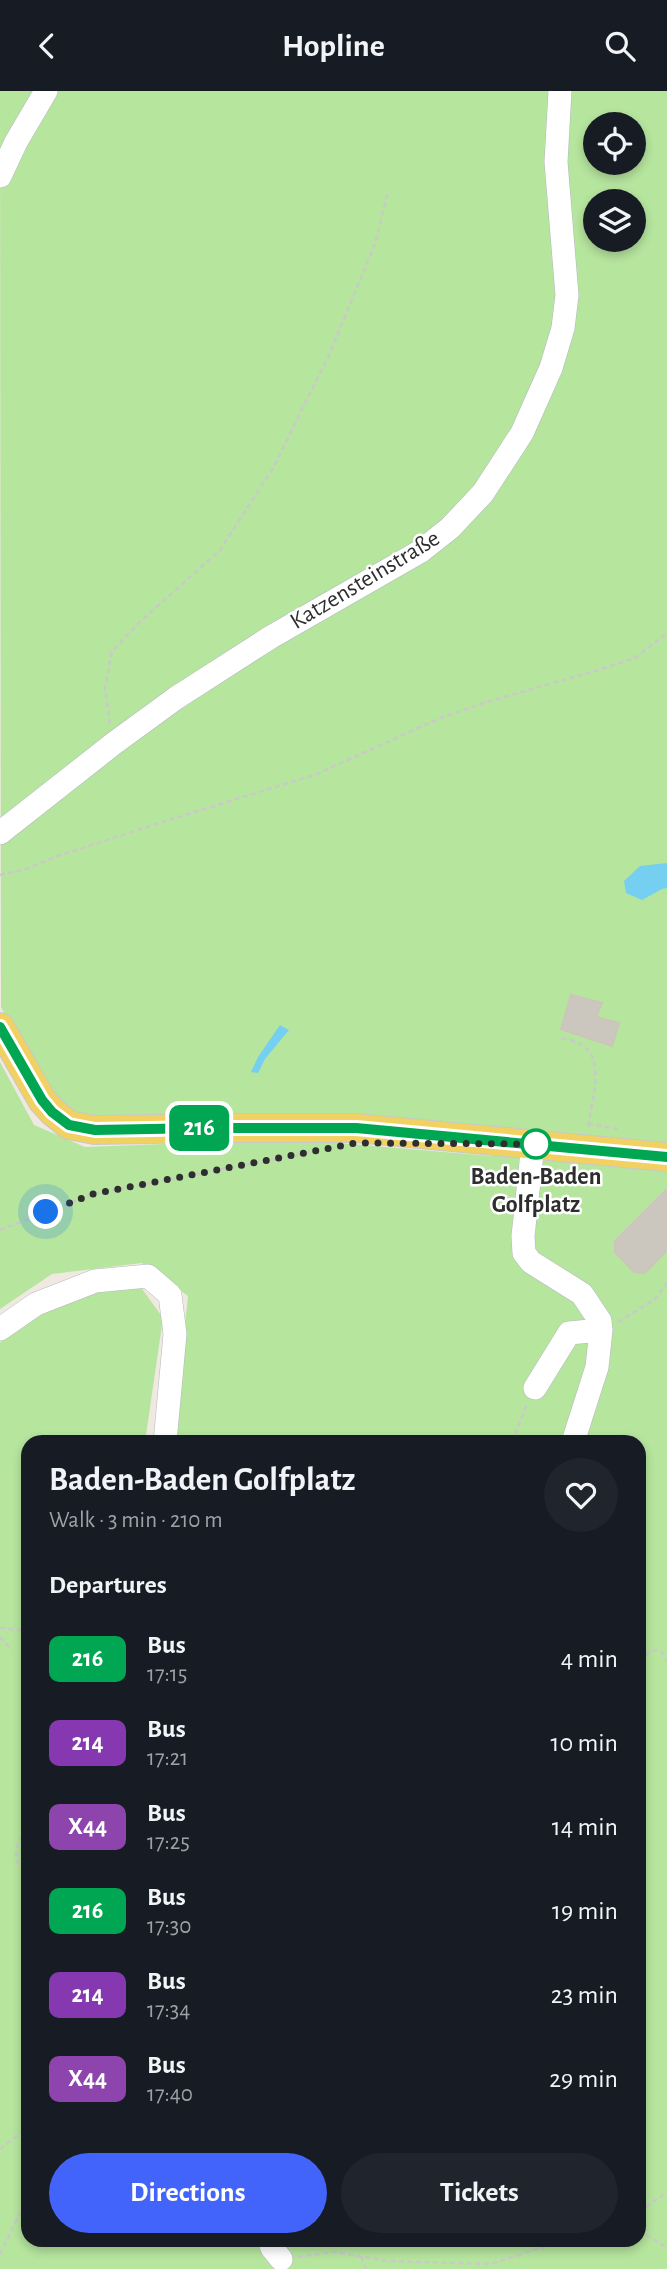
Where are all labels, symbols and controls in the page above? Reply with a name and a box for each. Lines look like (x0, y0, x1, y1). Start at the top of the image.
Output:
icon: back (28, 27, 66, 65)
icon: search (601, 27, 639, 65)
text: Hopline (282, 30, 385, 62)
map controls (583, 112, 646, 252)
button: locate (583, 112, 646, 175)
button: layers (583, 189, 646, 252)
street label: Katzensteinstraße (286, 526, 444, 634)
line badge: 216 (159, 1105, 239, 1151)
text: 216 (183, 1116, 215, 1140)
marker: Baden-Baden Golfplatz (521, 1129, 551, 1159)
place label: Baden-Baden Golfplatz (471, 1165, 601, 1217)
your location (28, 1194, 63, 1229)
button: heart (544, 1458, 618, 1532)
text: Baden-Baden Golfplatz (49, 1464, 355, 1497)
text: Walk · 3 min · 210 m (49, 1509, 223, 1532)
text: Departures (49, 1572, 167, 1598)
text: Bus (147, 1632, 186, 1658)
text: 4 min (561, 1646, 618, 1672)
text: 216 (72, 1647, 103, 1671)
text: 17:15 (147, 1663, 187, 1686)
text: Bus (147, 1716, 186, 1742)
text: 10 min (551, 1730, 618, 1756)
text: 214 (71, 1731, 104, 1755)
text: 17:21 (147, 1747, 188, 1770)
text: Bus (147, 1800, 186, 1826)
text: 14 min (552, 1814, 618, 1840)
text: X44 (68, 1815, 107, 1839)
text: 17:25 (147, 1831, 190, 1854)
text: Bus (147, 1884, 186, 1910)
text: 19 min (552, 1898, 618, 1924)
text: 216 (72, 1899, 103, 1923)
text: 17:30 (147, 1915, 191, 1938)
text: Bus (147, 1968, 186, 1994)
text: 23 min (551, 1982, 618, 2008)
text: 214 (71, 1983, 104, 2007)
text: 17:34 (147, 1999, 190, 2022)
text: Bus (147, 2052, 186, 2078)
text: 29 min (549, 2066, 618, 2092)
text: X44 (68, 2067, 107, 2091)
text: 17:40 (147, 2083, 193, 2106)
button: Directions (49, 2153, 327, 2233)
button: Tickets (341, 2153, 618, 2233)

